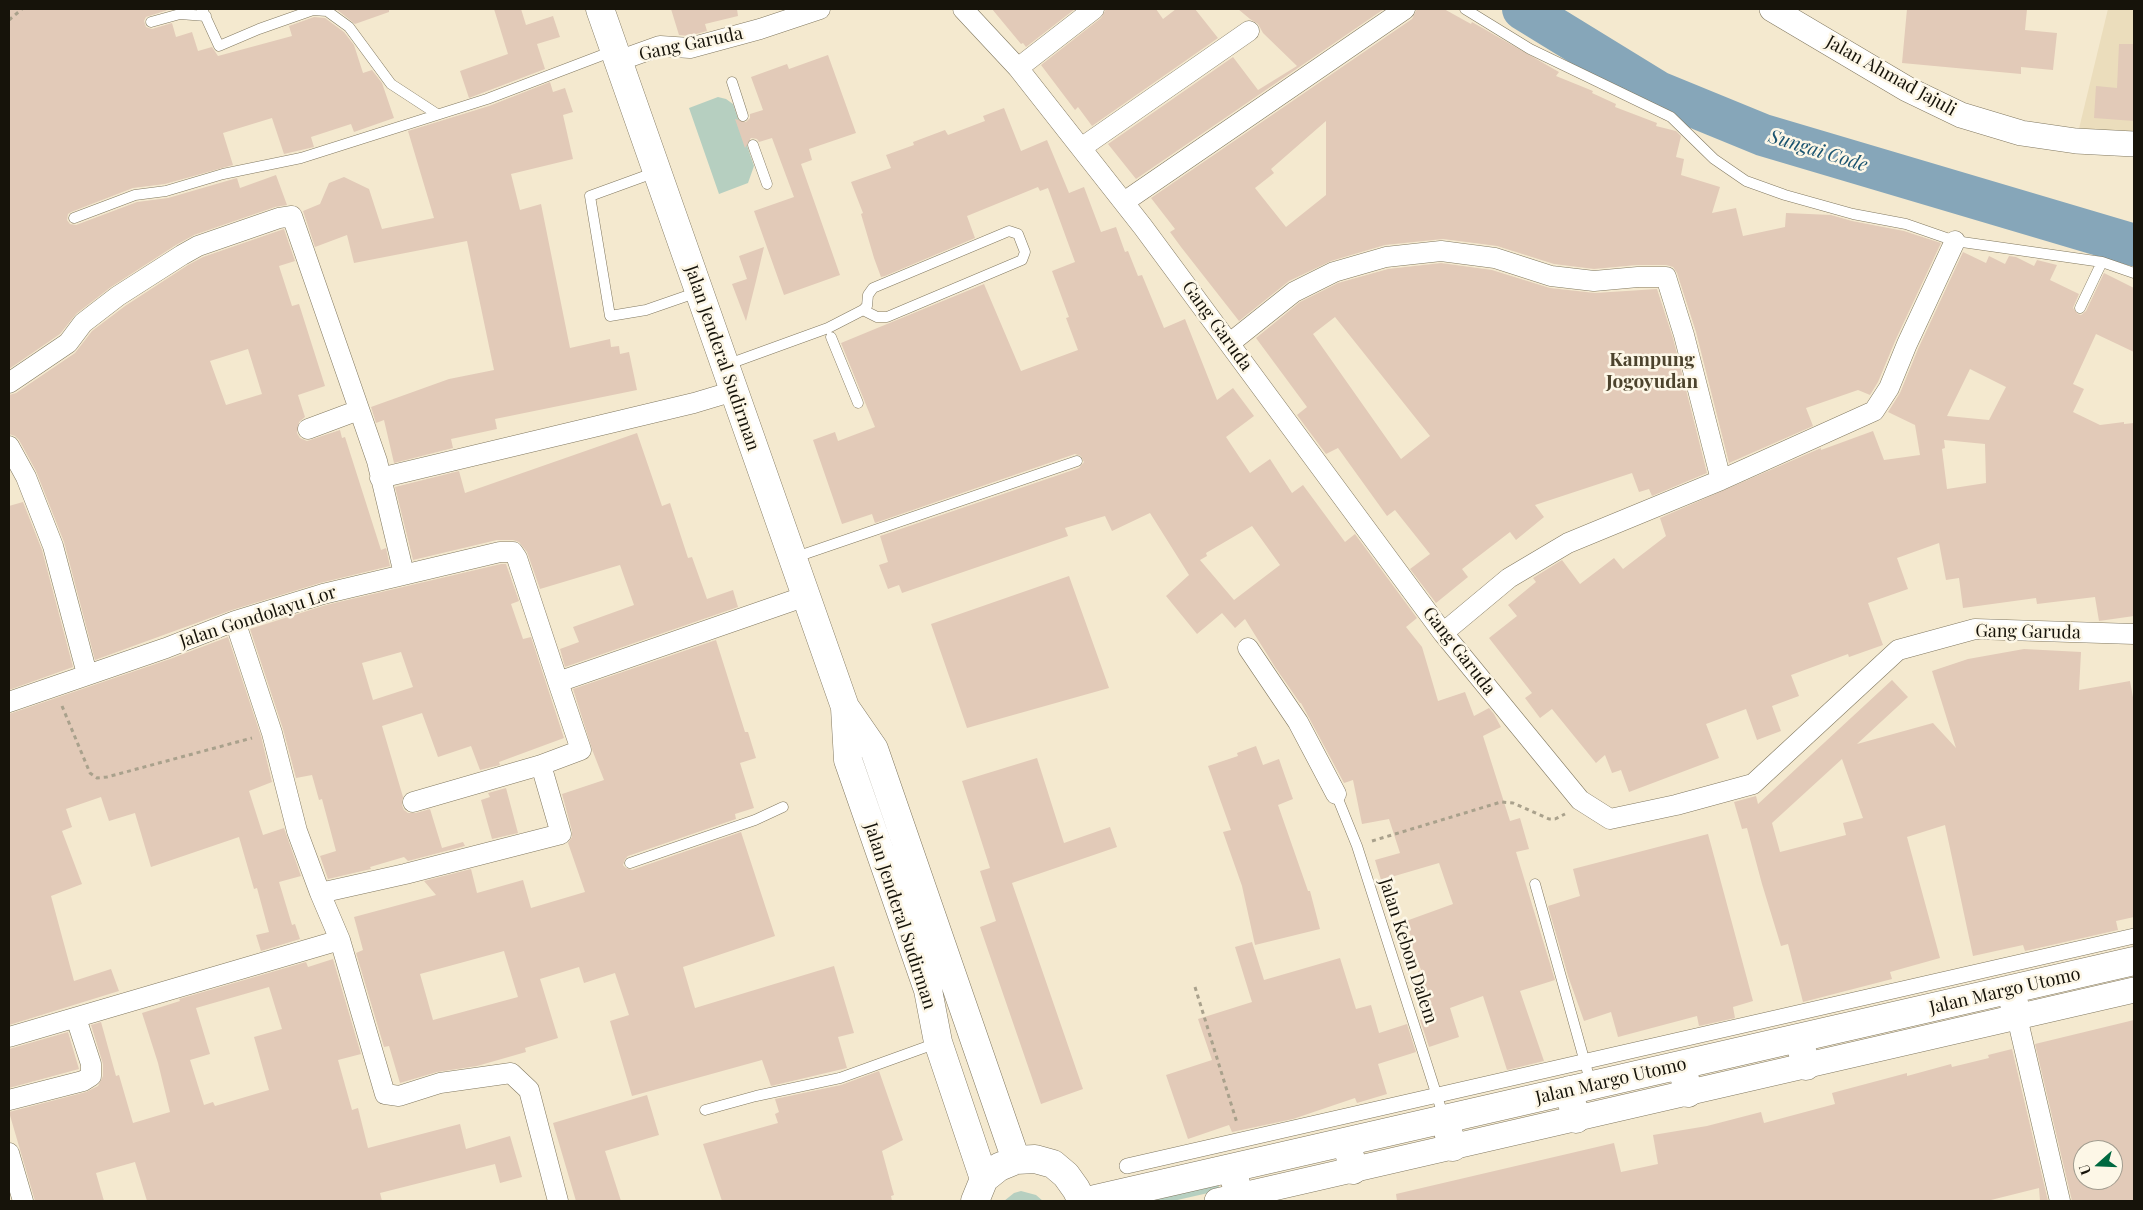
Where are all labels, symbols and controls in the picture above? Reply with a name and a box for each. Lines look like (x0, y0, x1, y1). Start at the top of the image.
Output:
street label: Gang Garuda (637, 22, 745, 66)
street label: Jalan Ahmad Jajuli (1822, 31, 1960, 121)
water label: Sungai Code (1766, 125, 1870, 177)
street label: Jalan Jenderal Sudirman (680, 262, 764, 454)
street label: Gang Garuda (1177, 277, 1257, 375)
district label: Kampung Jogoyudan (1606, 349, 1698, 393)
street label: Jalan Gondolayu Lor (177, 581, 339, 653)
street label: Gang Garuda (1418, 603, 1500, 699)
street label: Gang Garuda (1975, 620, 2081, 644)
street label: Jalan Jenderal Sudirman (860, 820, 940, 1012)
street label: Jalan Kebon Dalem (1374, 875, 1442, 1027)
street label: Jalan Margo Utomo (1927, 963, 2083, 1019)
street label: Jalan Margo Utomo (1533, 1053, 1689, 1109)
north arrow (2073, 1140, 2123, 1190)
text: U (2074, 1162, 2095, 1178)

